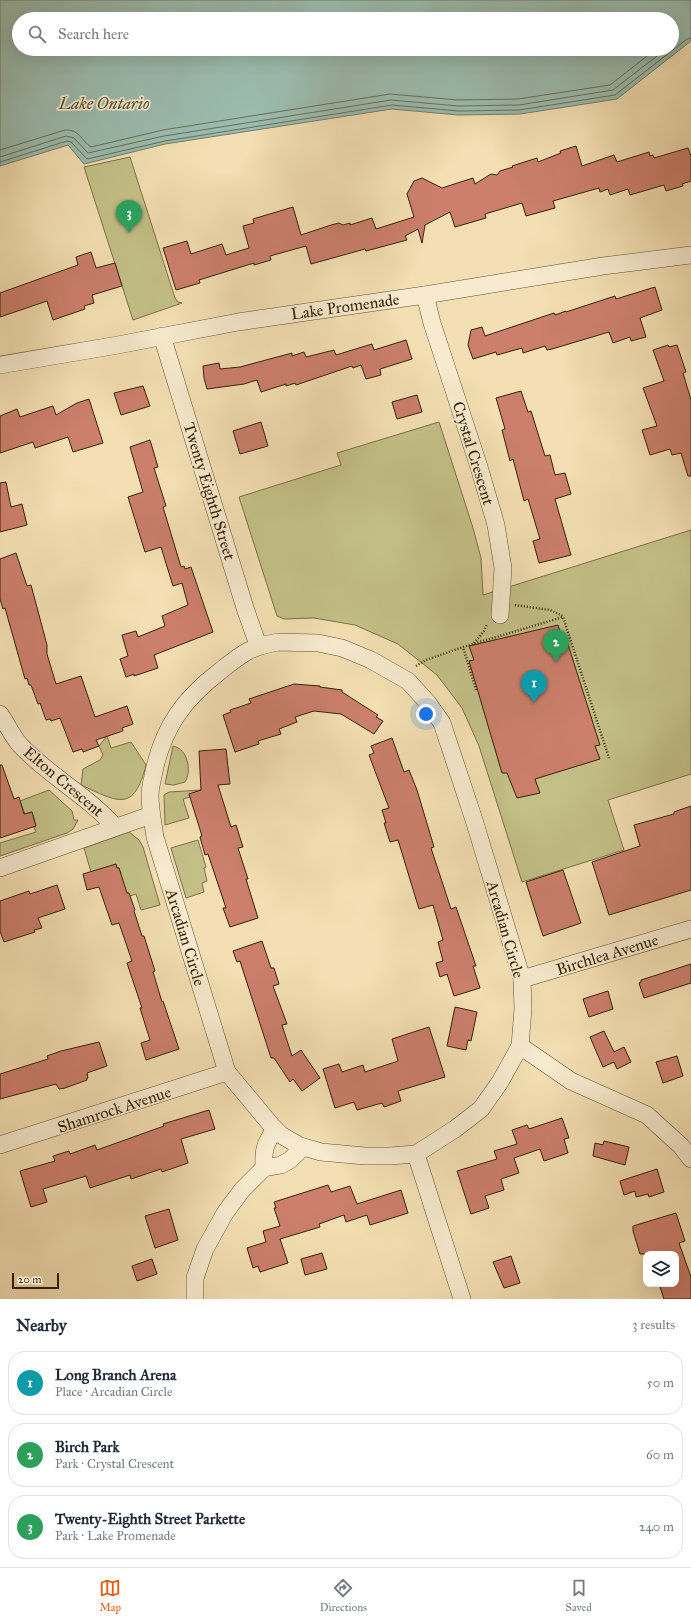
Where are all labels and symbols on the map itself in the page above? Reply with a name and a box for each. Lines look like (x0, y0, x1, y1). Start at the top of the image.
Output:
water label: Lake Ontario (58, 93, 150, 114)
pin: 3 (116, 200, 142, 233)
street label: Lake Promenade (290, 289, 401, 324)
street label: Crystal Crescent (449, 399, 498, 508)
street label: Twenty Eighth Street (179, 420, 240, 563)
pin: 2 (543, 629, 569, 662)
pin: 1 (521, 670, 547, 703)
your location (416, 704, 436, 724)
street label: Elton Crescent (20, 742, 108, 821)
street label: Arcadian Circle (482, 877, 529, 980)
street label: Arcadian Circle (161, 885, 209, 988)
street label: Birchlea Avenue (554, 930, 661, 979)
street label: Shamrock Avenue (55, 1082, 174, 1137)
scale bar (12, 1271, 59, 1290)

